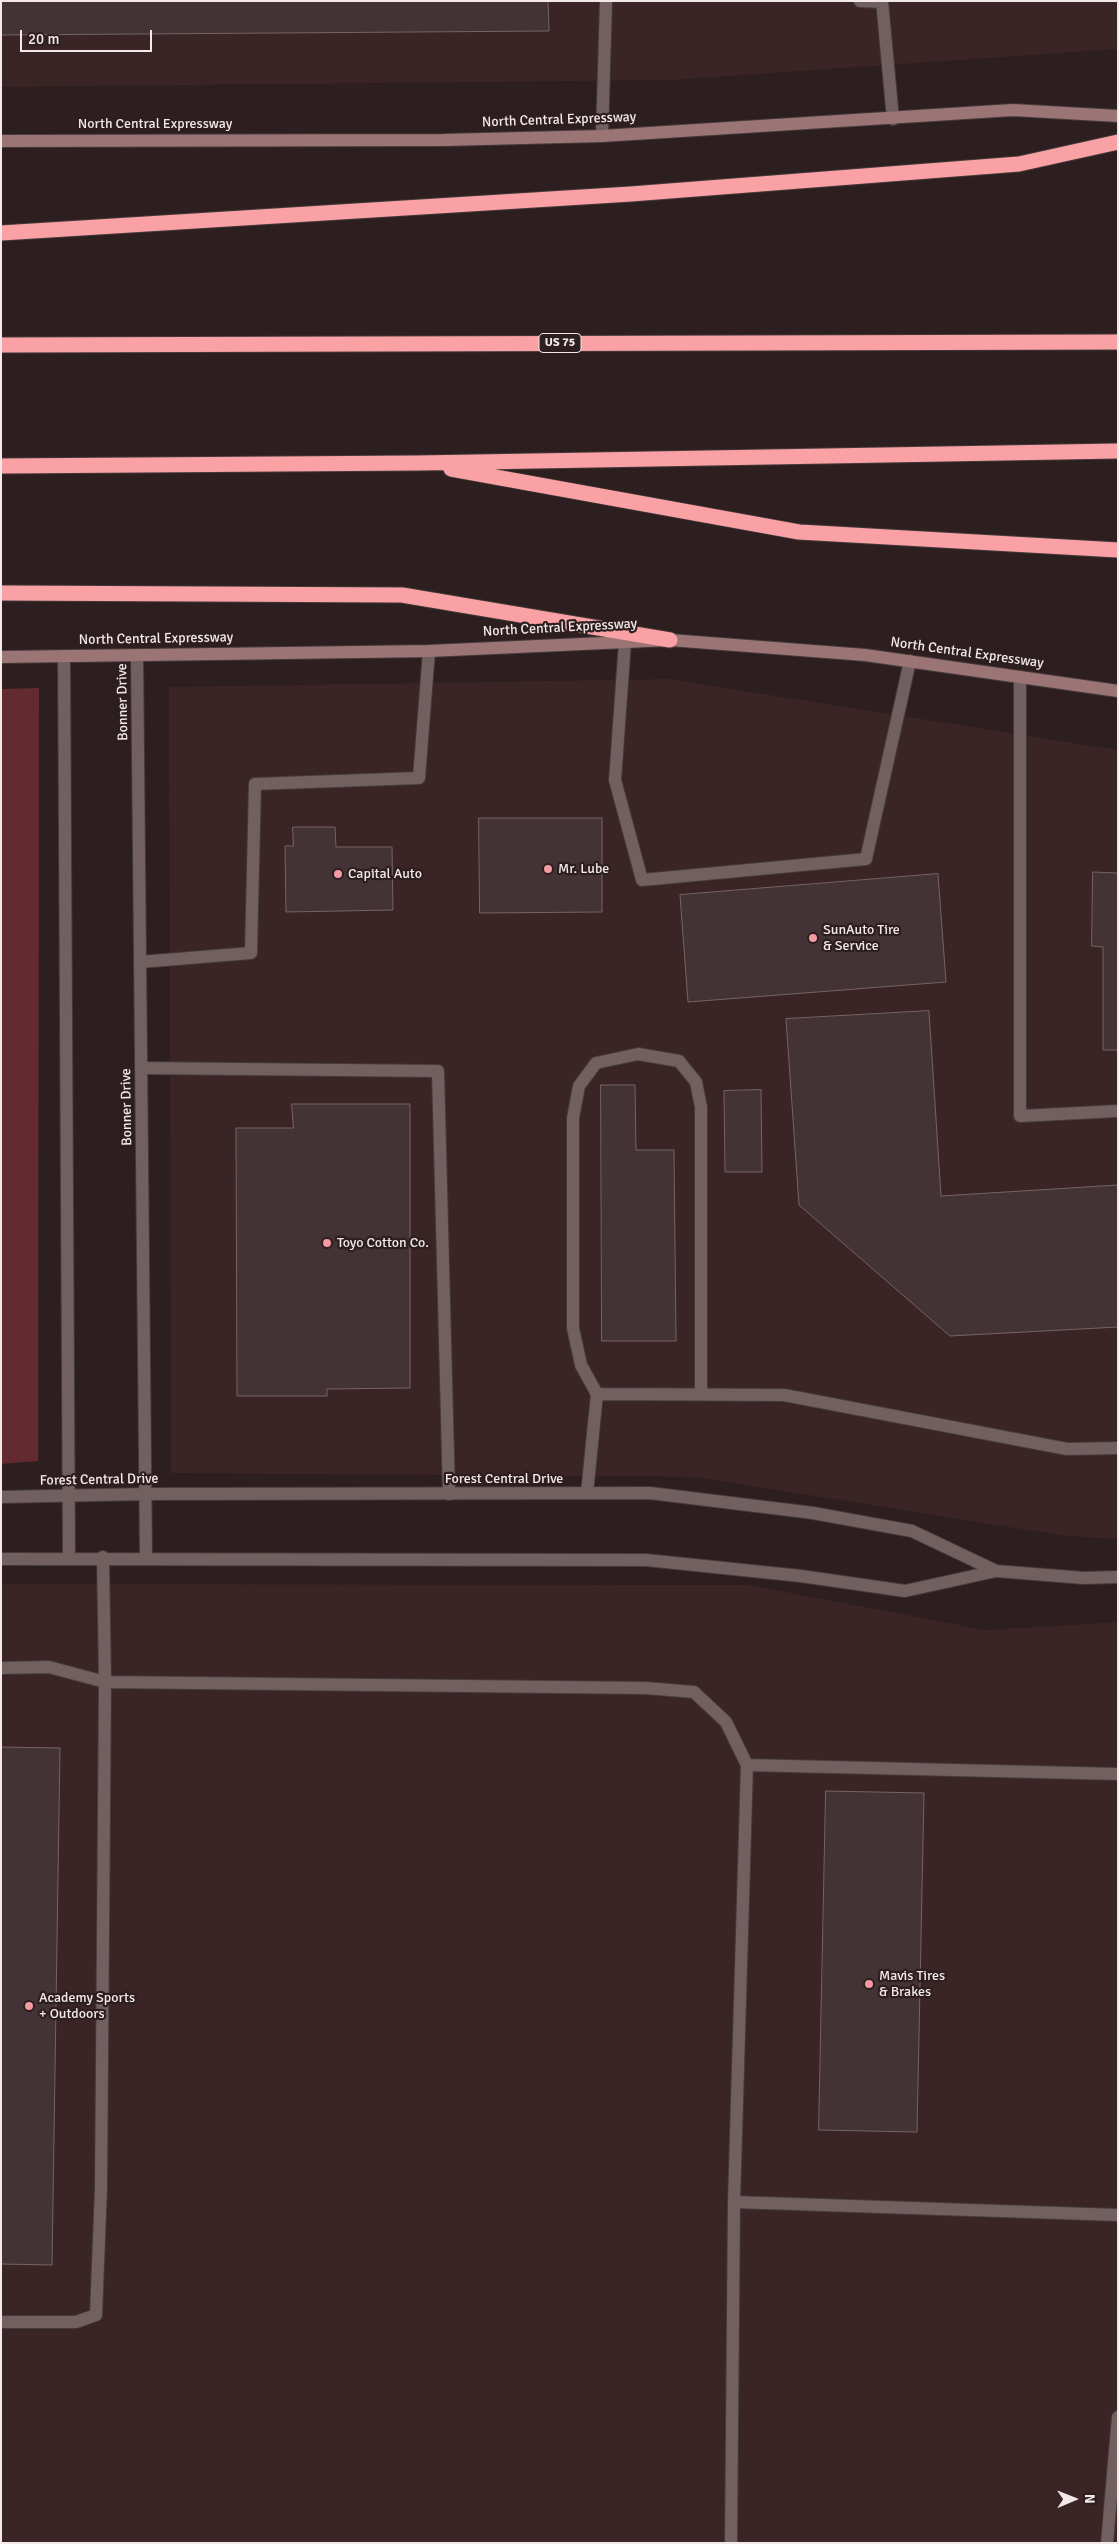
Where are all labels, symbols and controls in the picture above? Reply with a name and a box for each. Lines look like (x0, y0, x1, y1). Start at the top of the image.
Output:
scale bar (22, 20, 155, 52)
text: 20 m (28, 30, 59, 48)
street label: North Central Expressway (482, 109, 636, 131)
street label: North Central Expressway (78, 116, 232, 132)
road number: US 75 (539, 333, 581, 352)
street label: North Central Expressway (482, 616, 638, 640)
street label: North Central Expressway (79, 629, 233, 649)
street label: North Central Expressway (889, 634, 1045, 672)
street label: Bonner Drive (114, 663, 132, 741)
place label: Mr. Lube (558, 861, 609, 877)
marker: Mr. Lube (542, 863, 554, 875)
place label: Capital Auto (348, 866, 422, 882)
marker: Capital Auto (332, 868, 344, 880)
place label: SunAuto Tire & Service (823, 922, 900, 954)
marker: SunAuto Tire & Service (807, 932, 819, 944)
street label: Bonner Drive (118, 1068, 136, 1146)
place label: Toyo Cotton Co. (337, 1235, 429, 1251)
marker: Toyo Cotton Co. (321, 1237, 333, 1249)
street label: Forest Central Drive (40, 1471, 158, 1489)
street label: Forest Central Drive (445, 1471, 563, 1487)
place label: Mavis Tires & Brakes (879, 1968, 945, 2000)
marker: Mavis Tires & Brakes (863, 1978, 875, 1990)
place label: Academy Sports + Outdoors (39, 1990, 135, 2022)
marker: Academy Sports + Outdoors (23, 2000, 35, 2012)
north arrow (1049, 2474, 1099, 2524)
text: N (1081, 2494, 1098, 2504)

